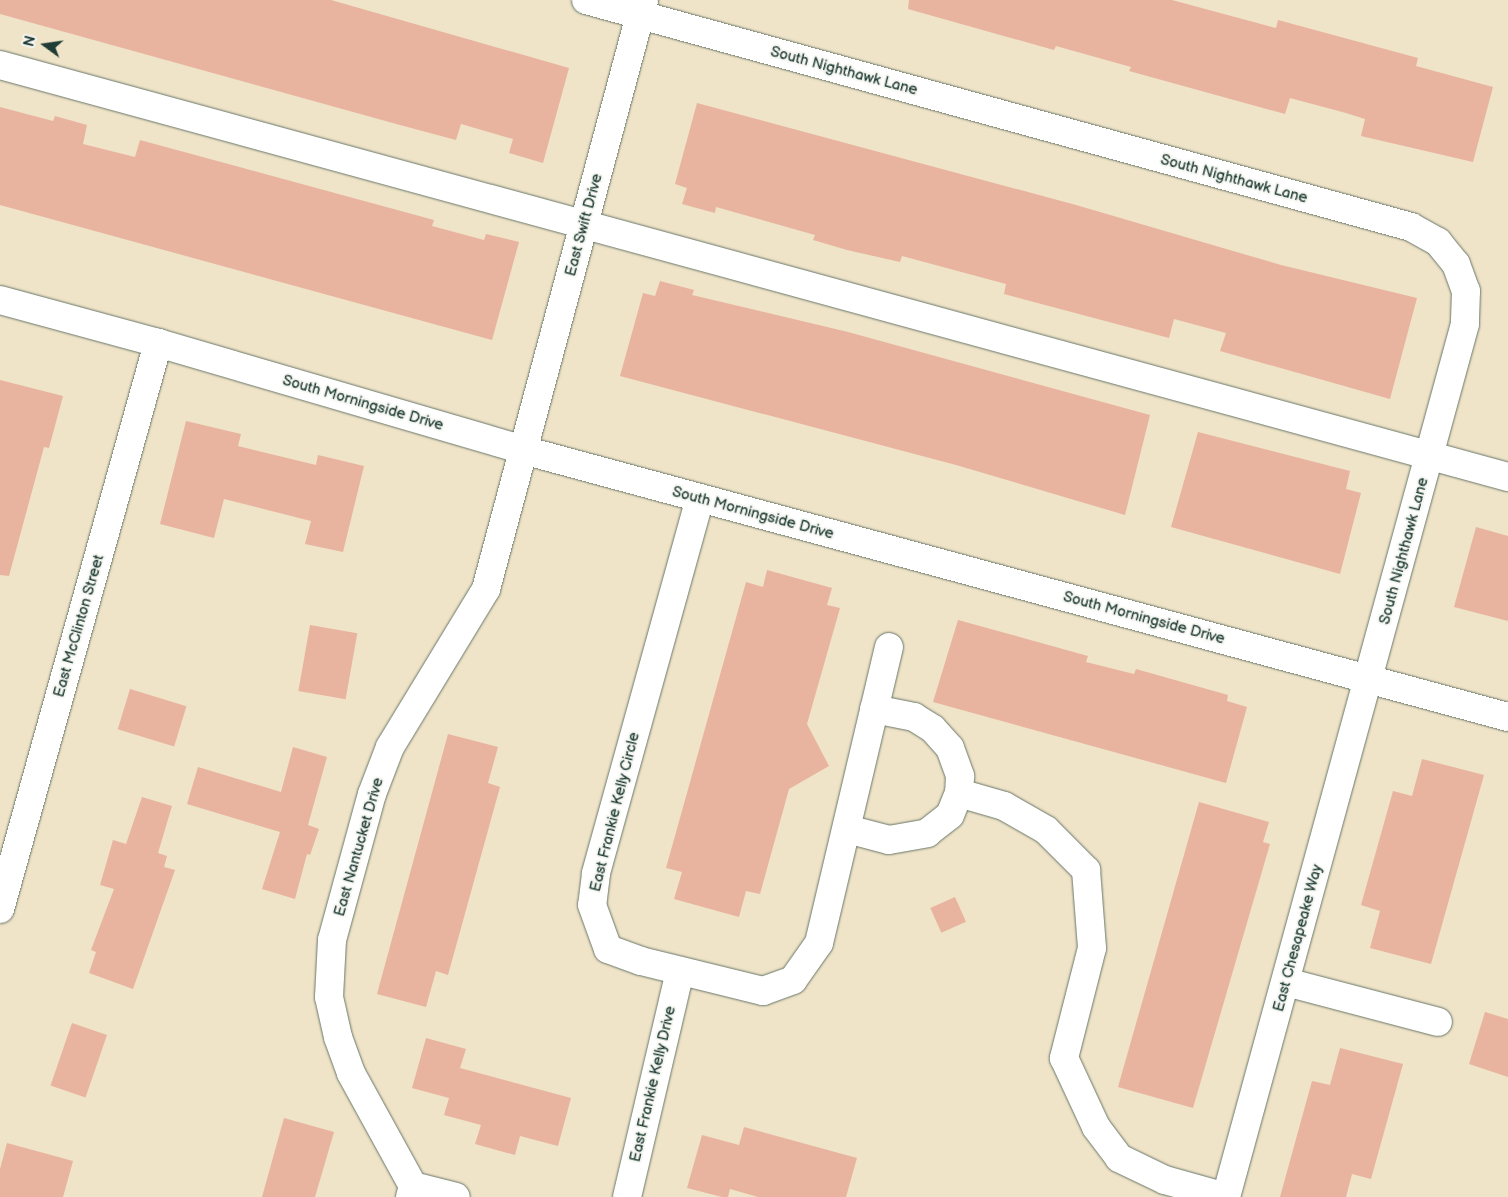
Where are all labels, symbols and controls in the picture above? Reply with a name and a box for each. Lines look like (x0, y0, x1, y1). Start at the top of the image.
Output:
north arrow (20, 20, 70, 70)
text: N (20, 34, 39, 48)
street label: South Nighthawk Lane (769, 43, 919, 99)
street label: South Nighthawk Lane (1159, 151, 1309, 207)
street label: East Swift Drive (562, 172, 606, 278)
street label: South Morningside Drive (281, 371, 445, 435)
street label: South Nighthawk Lane (1376, 476, 1432, 626)
street label: South Morningside Drive (670, 483, 836, 543)
street label: East McClinton Street (50, 553, 108, 699)
street label: South Morningside Drive (1061, 588, 1227, 648)
street label: East Frankie Kelly Circle (586, 730, 644, 894)
street label: East Nantucket Drive (331, 776, 387, 918)
street label: East Chesapeake Way (1270, 862, 1326, 1014)
street label: East Frankie Kelly Drive (626, 1004, 680, 1164)

